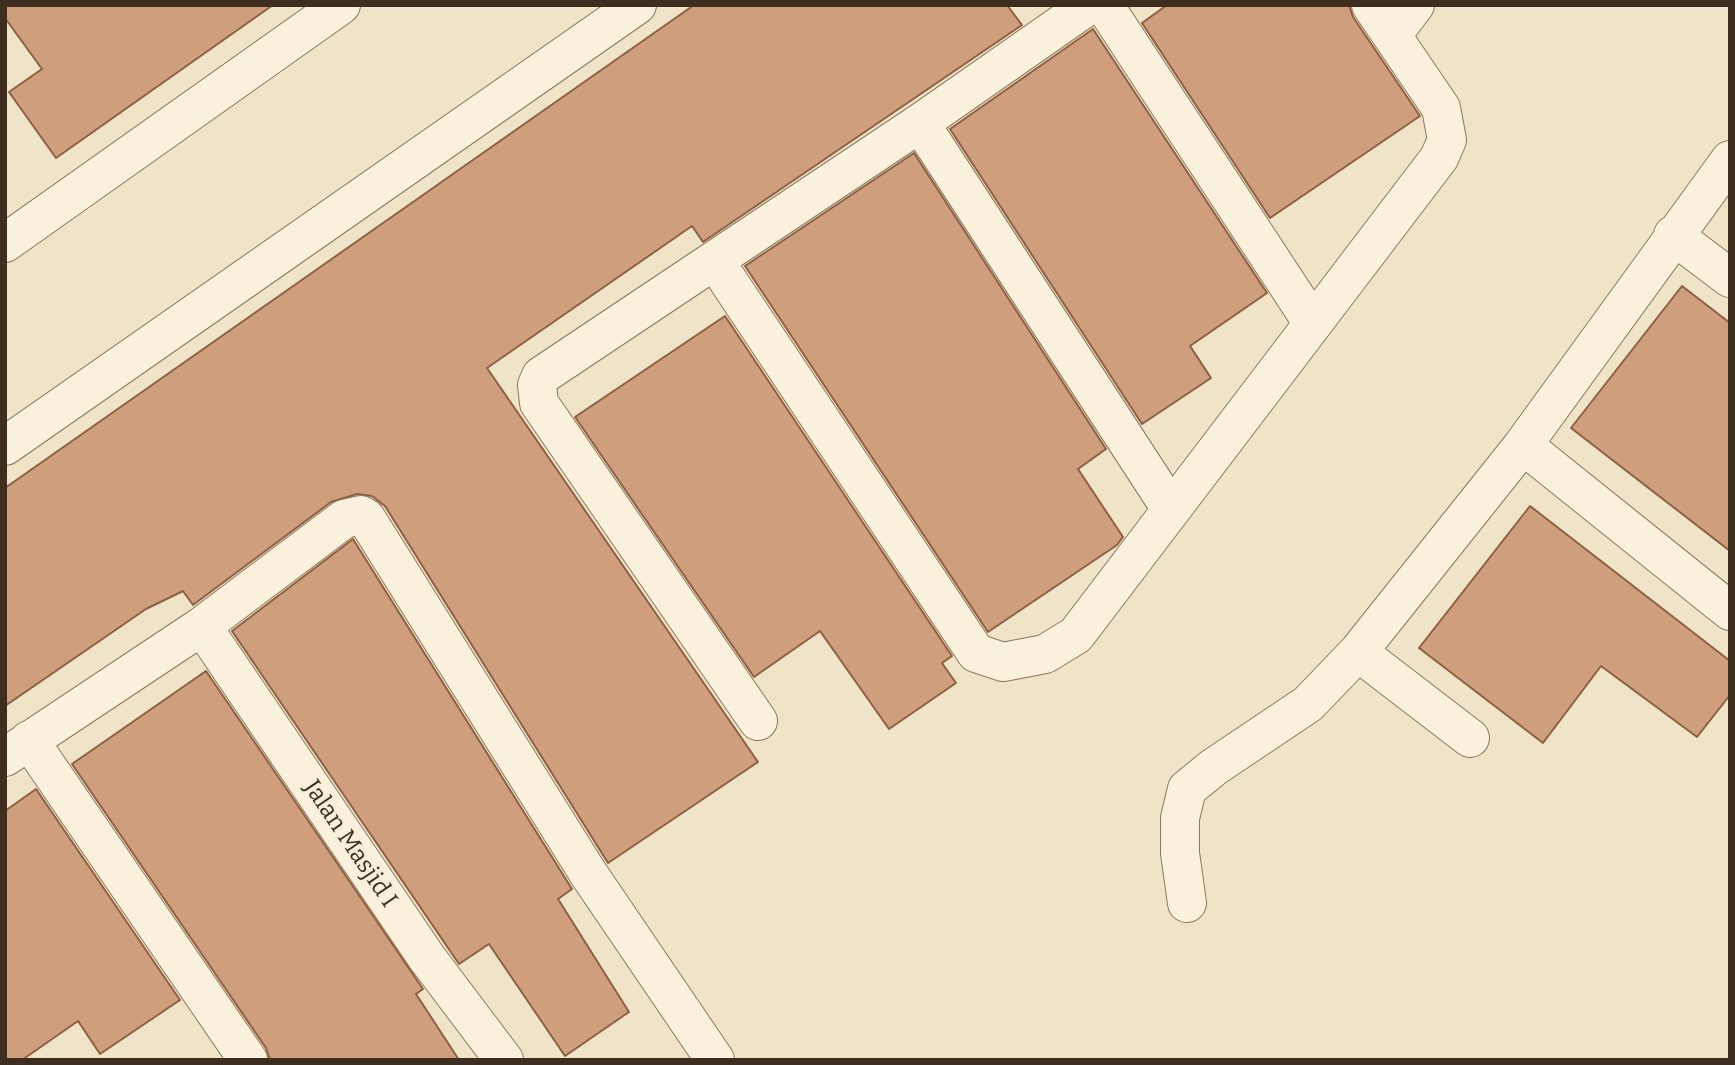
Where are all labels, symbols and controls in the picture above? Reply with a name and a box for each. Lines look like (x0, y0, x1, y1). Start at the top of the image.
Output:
street label: Jalan Masjid I (297, 775, 403, 913)

